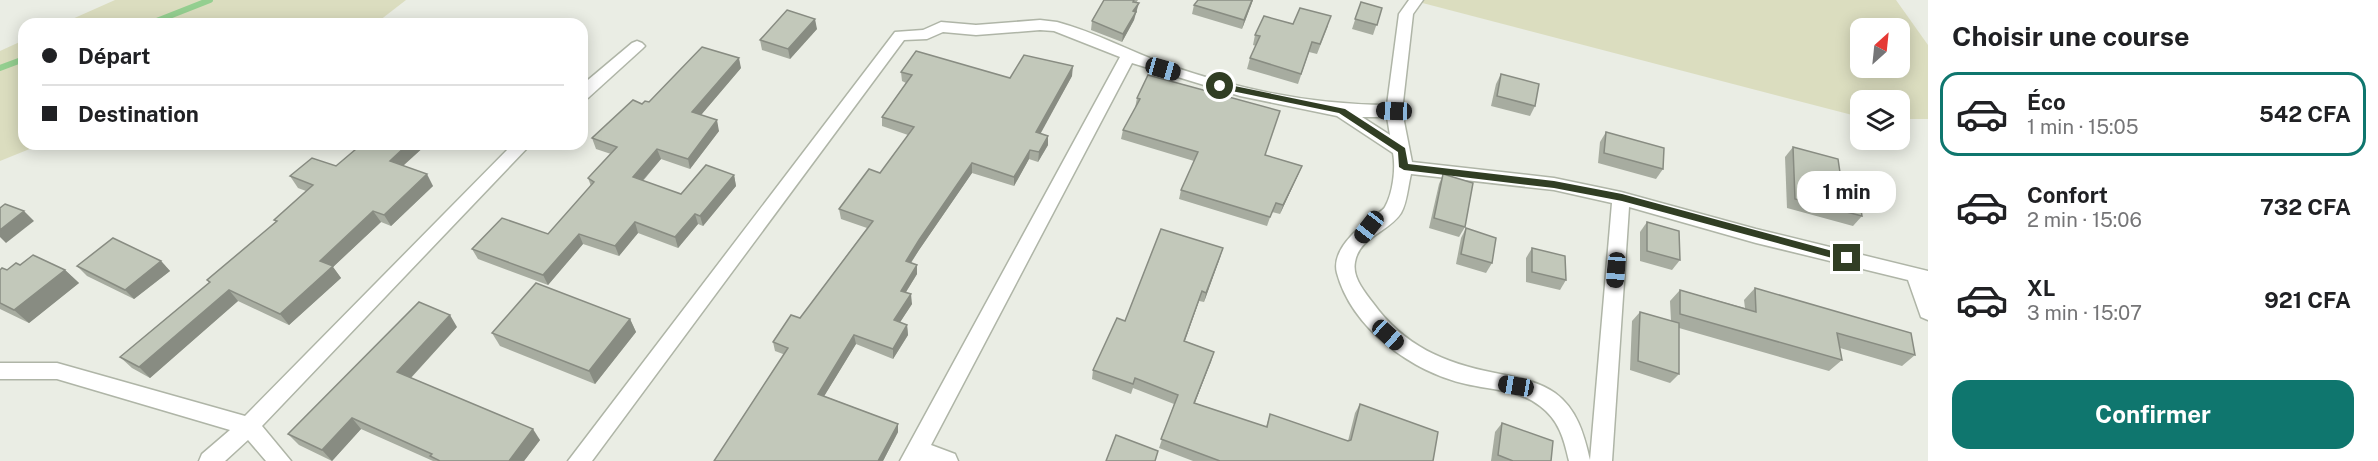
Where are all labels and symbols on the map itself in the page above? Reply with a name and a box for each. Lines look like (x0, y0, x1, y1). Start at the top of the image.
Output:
north arrow (1850, 18, 1910, 78)
car (1143, 55, 1183, 83)
route start (1206, 72, 1233, 99)
car (1376, 101, 1412, 121)
callout: 1 min (1798, 171, 1896, 213)
car (1351, 207, 1387, 247)
route end (1833, 244, 1860, 271)
car (1605, 251, 1627, 289)
car (1369, 316, 1407, 354)
car (1497, 374, 1535, 398)

